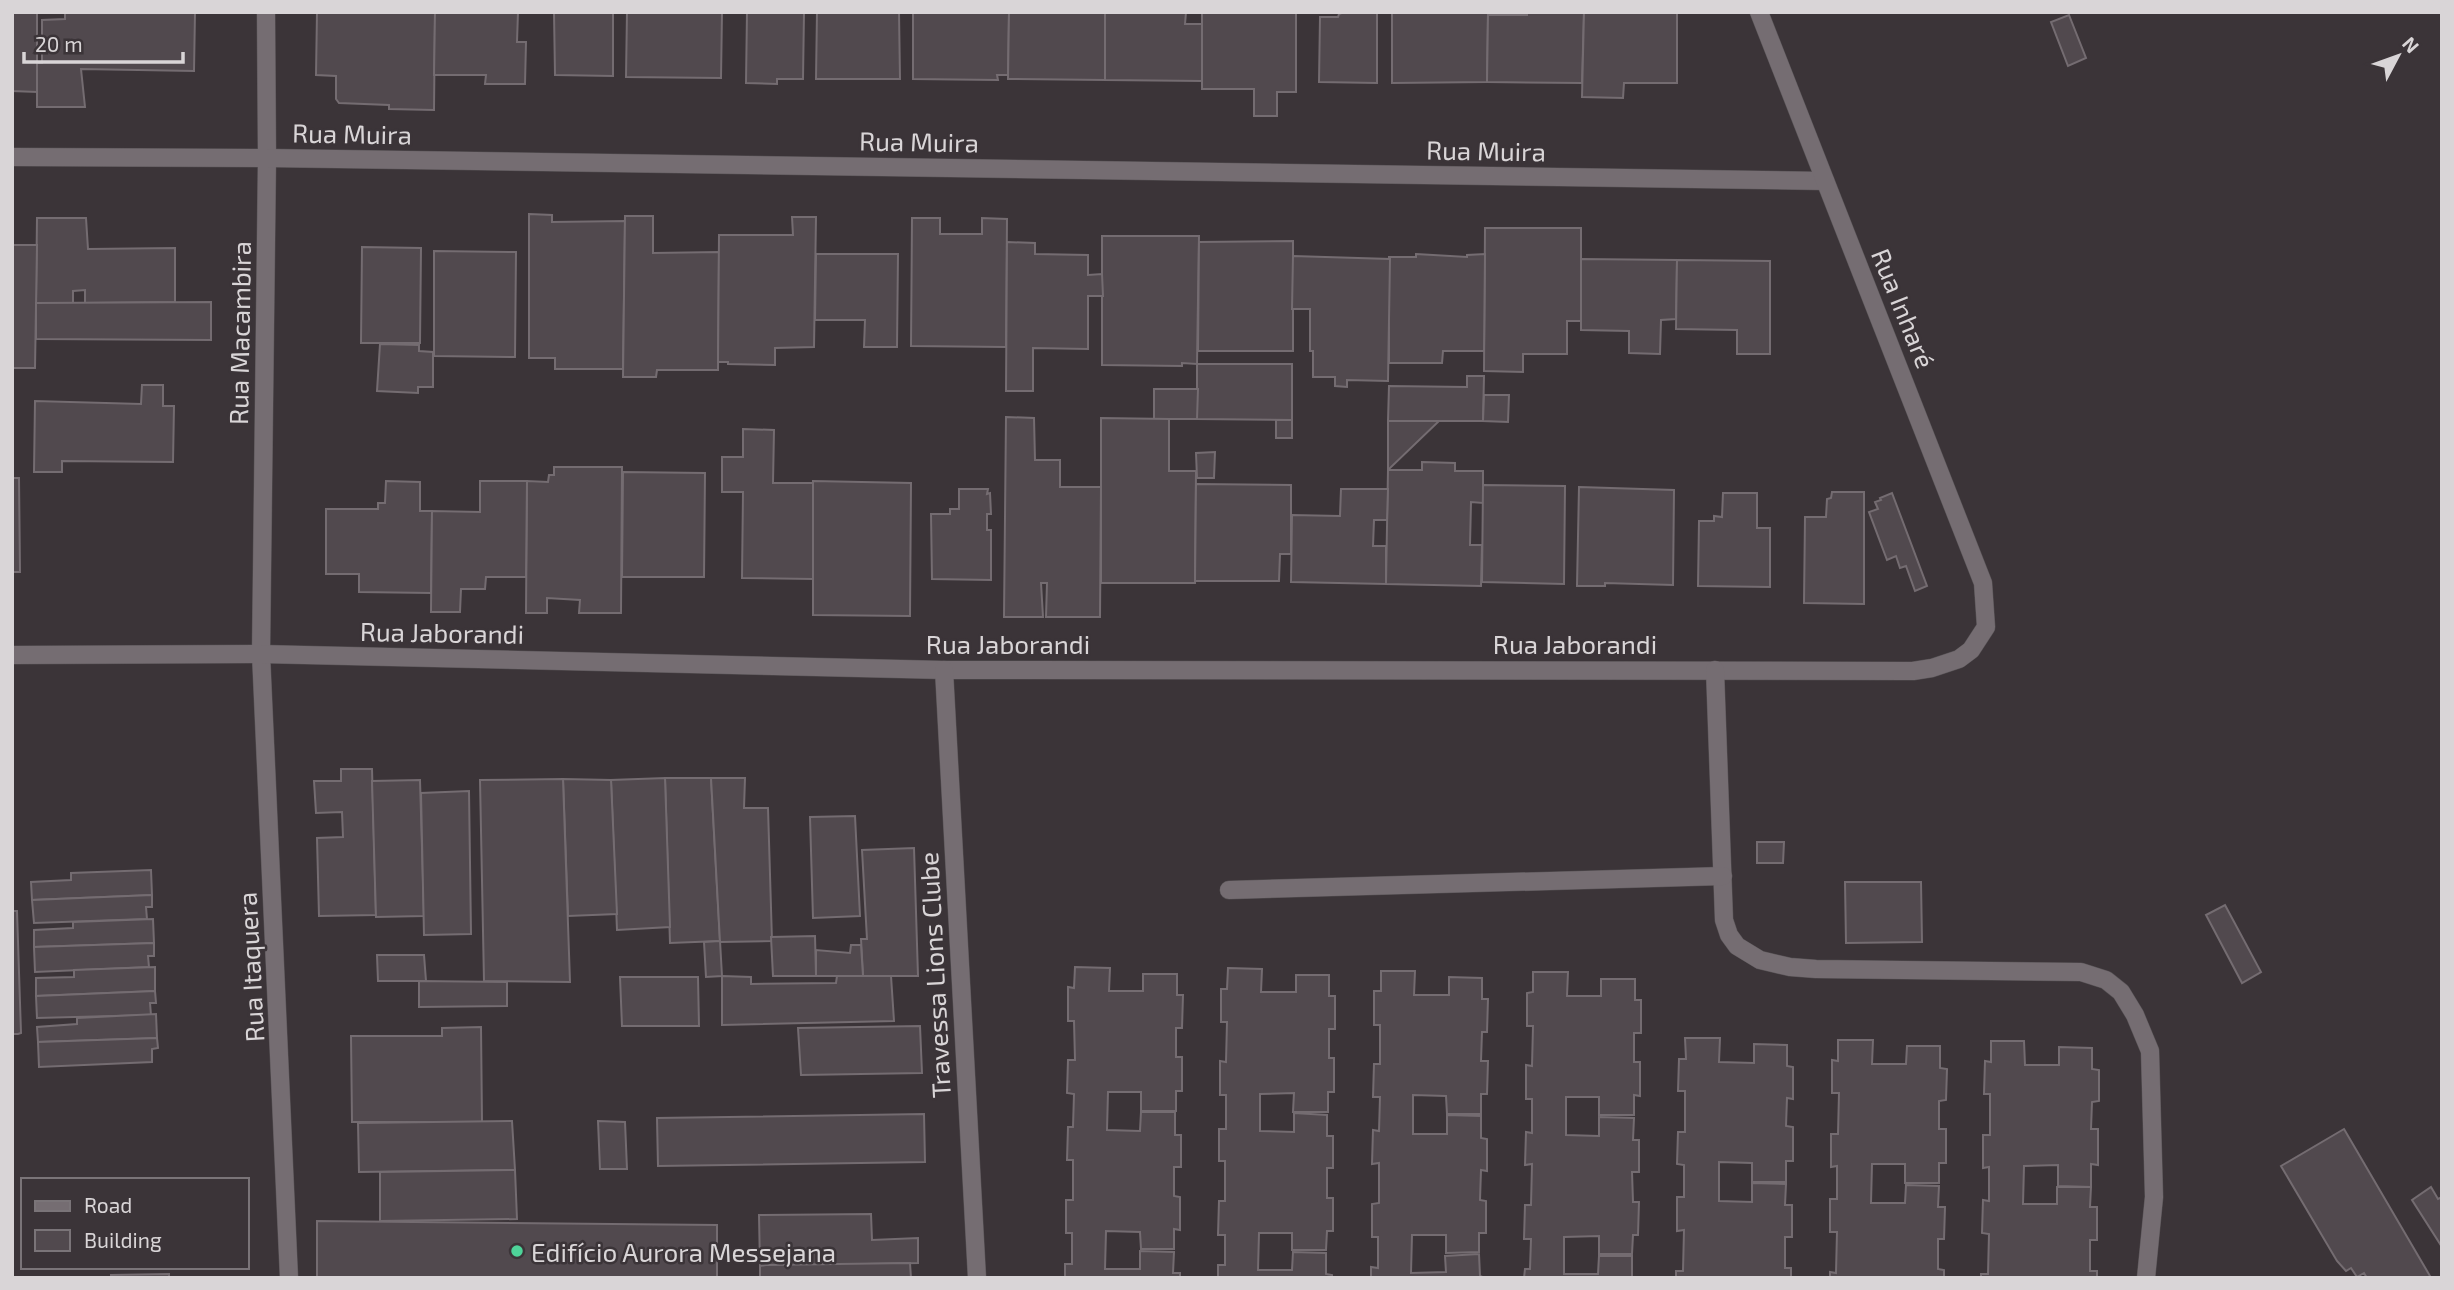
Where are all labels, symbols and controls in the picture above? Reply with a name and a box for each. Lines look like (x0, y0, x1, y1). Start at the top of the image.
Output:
scale bar (24, 21, 184, 65)
north arrow (2363, 21, 2433, 91)
text: 20 m (35, 31, 83, 56)
text: N (2398, 32, 2424, 57)
street label: Rua Muira (292, 116, 412, 150)
street label: Rua Muira (859, 124, 979, 158)
street label: Rua Muira (1426, 133, 1546, 167)
street label: Rua Macambira (222, 241, 256, 425)
street label: Rua Inharé (1866, 244, 1942, 372)
street label: Rua Jaborandi (360, 615, 524, 649)
street label: Rua Jaborandi (926, 628, 1090, 659)
street label: Rua Jaborandi (1493, 628, 1657, 659)
street label: Travessa Lions Clube (912, 851, 956, 1099)
street label: Rua Itaquera (231, 891, 269, 1043)
legend (21, 1178, 248, 1269)
text: Road (84, 1192, 132, 1217)
text: Building (84, 1227, 162, 1252)
place label: Edifício Aurora Messejana (531, 1236, 836, 1267)
marker: Edifício Aurora Messejana (509, 1243, 525, 1259)

